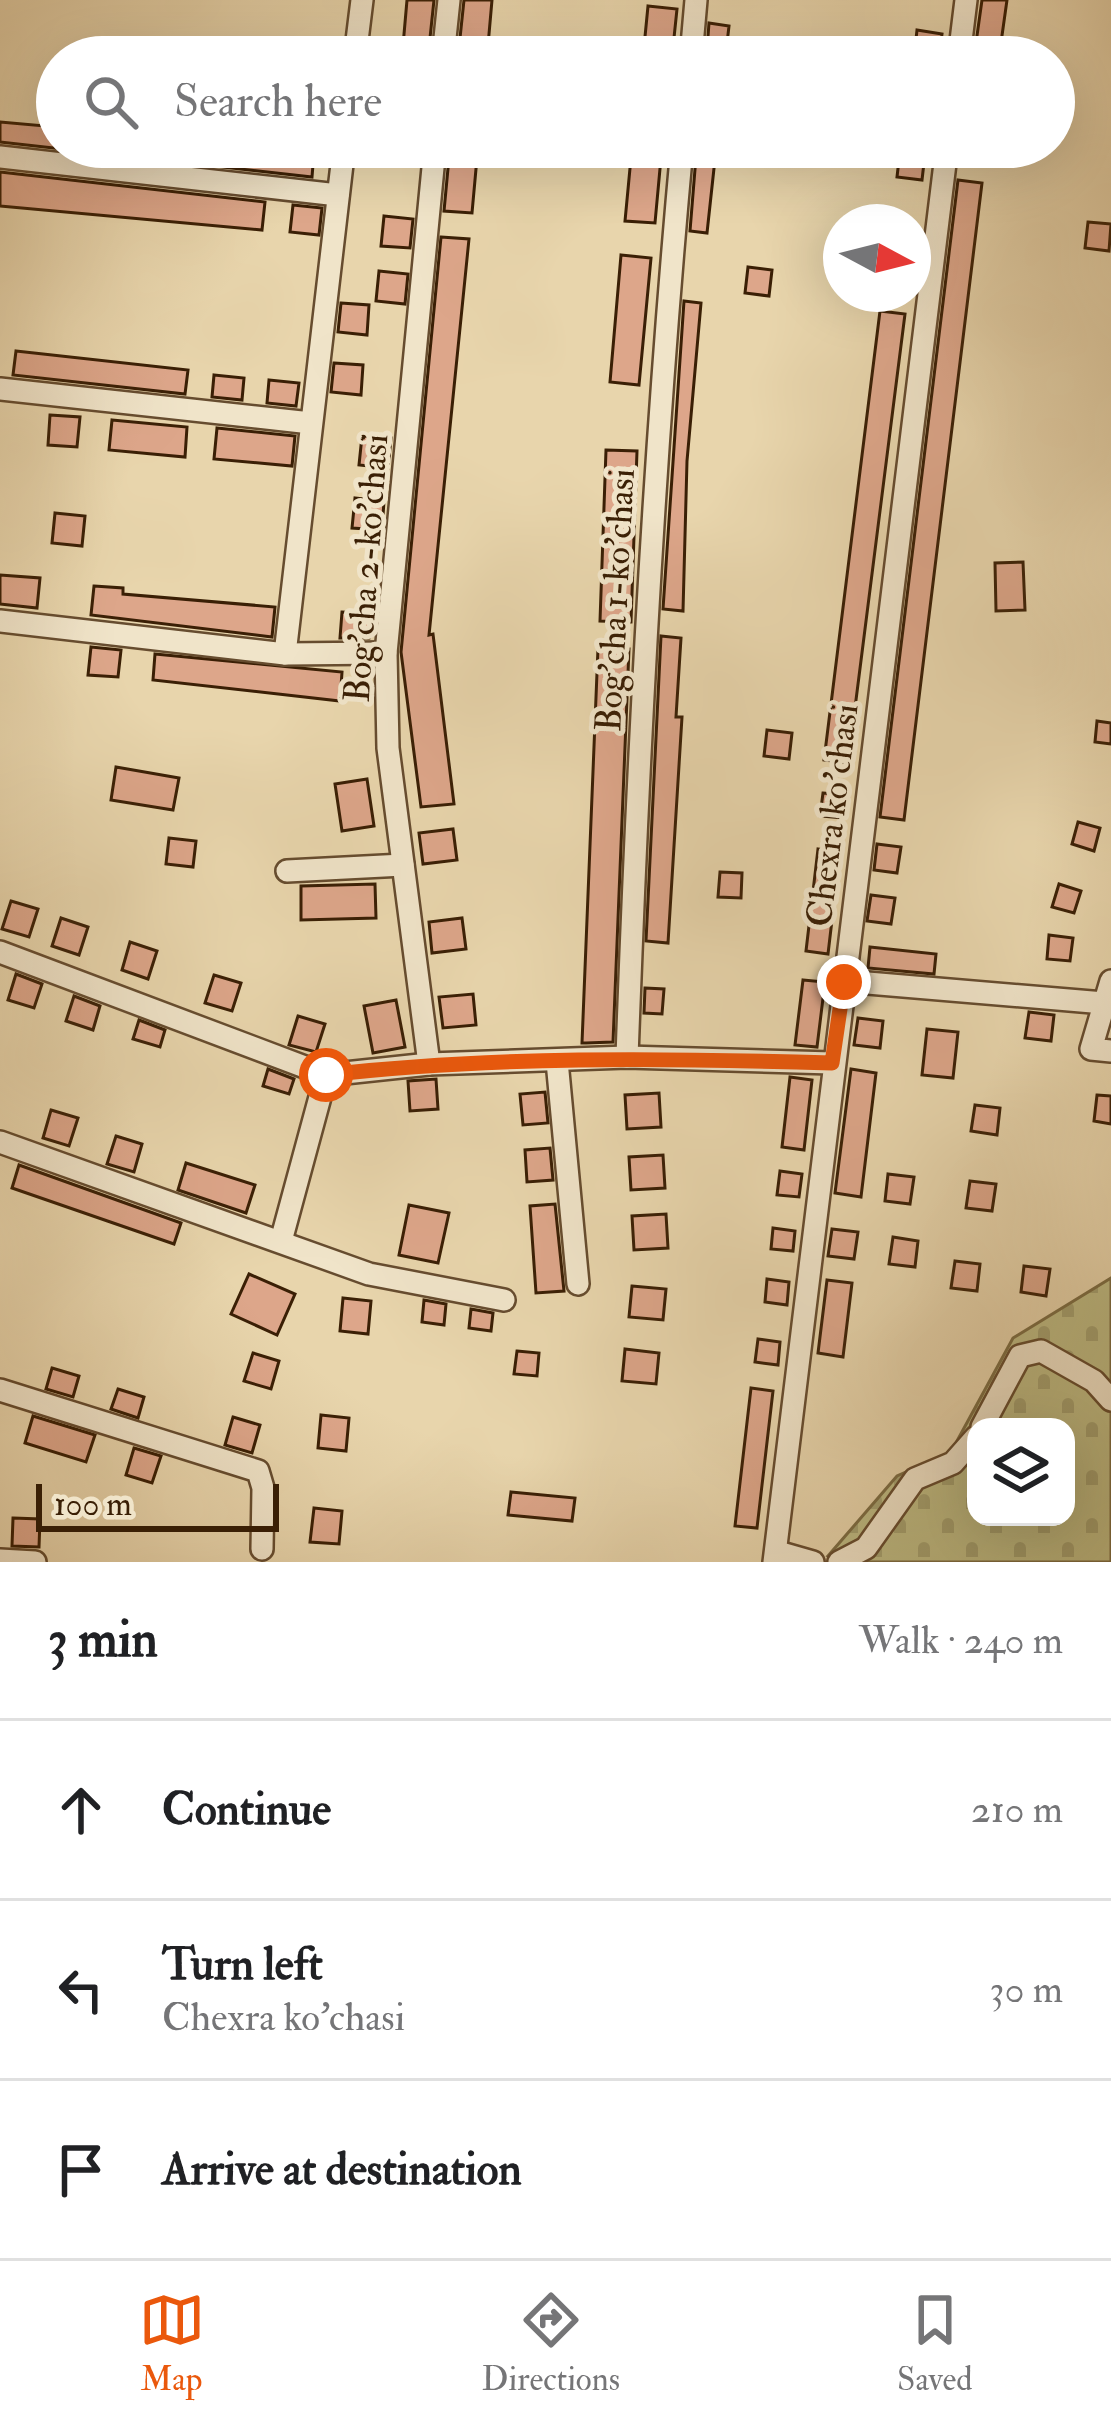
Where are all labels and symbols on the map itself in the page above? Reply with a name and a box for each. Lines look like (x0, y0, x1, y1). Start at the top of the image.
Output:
north arrow (823, 204, 931, 312)
street label: Bog'cha 2-ko'chasi (335, 432, 398, 704)
street label: Bog'cha 1-ko'chasi (586, 467, 645, 733)
street label: Chexra ko'chasi (796, 701, 868, 929)
route end (817, 955, 871, 1009)
route start (299, 1048, 353, 1102)
scale bar (36, 1478, 279, 1531)

